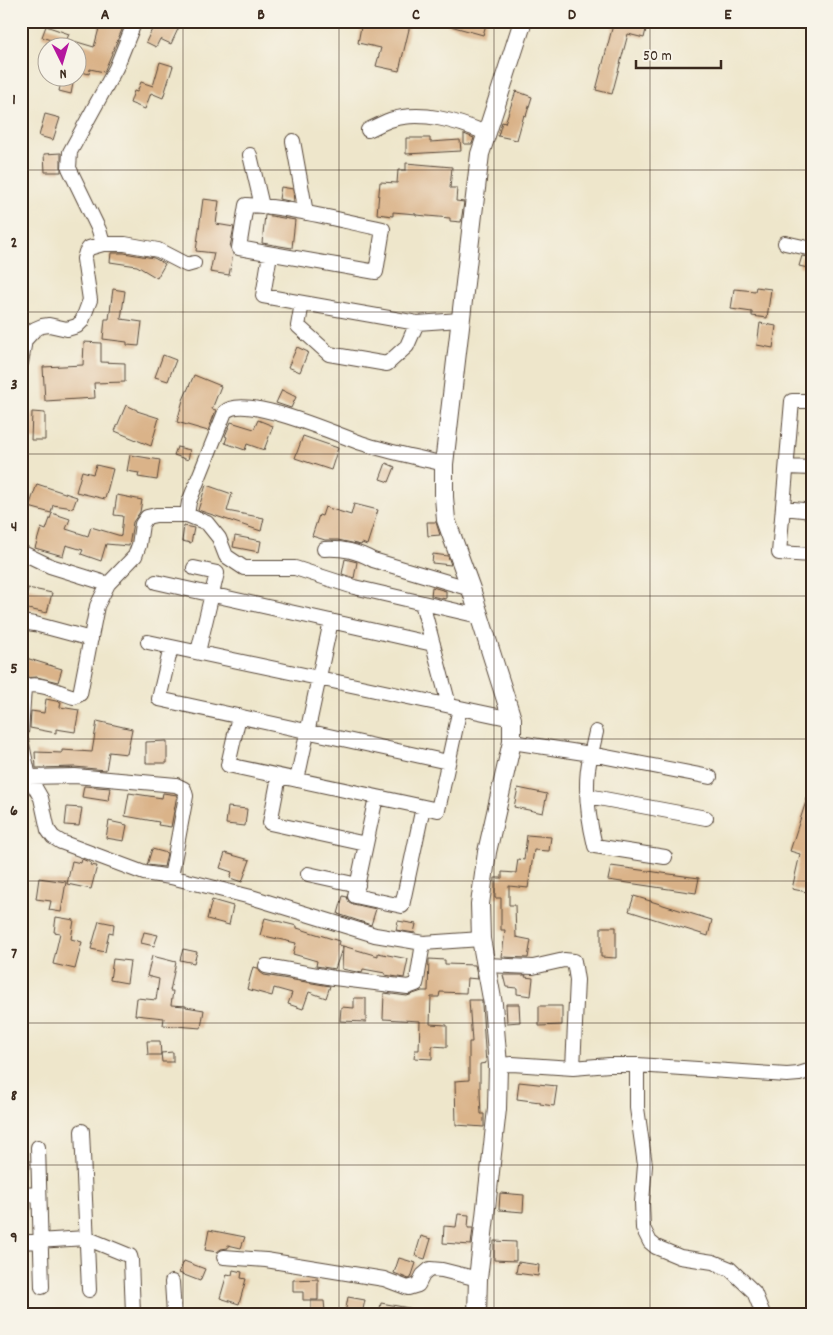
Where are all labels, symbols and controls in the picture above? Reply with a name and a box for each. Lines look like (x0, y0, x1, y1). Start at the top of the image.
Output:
text: A (101, 4, 110, 27)
text: B (257, 4, 265, 27)
text: C (412, 4, 420, 27)
text: D (568, 4, 577, 27)
text: E (724, 4, 732, 27)
north arrow (38, 38, 88, 88)
scale bar (636, 38, 720, 70)
text: 50 m (643, 46, 672, 68)
text: N (59, 63, 67, 83)
text: 1 (12, 89, 16, 112)
text: 2 (11, 232, 18, 255)
text: 3 (10, 374, 18, 397)
text: 4 (11, 516, 17, 539)
text: 5 (10, 658, 18, 681)
text: 6 (10, 800, 18, 823)
text: 7 (11, 943, 17, 966)
text: 8 (11, 1085, 18, 1108)
text: 9 (10, 1227, 18, 1250)

